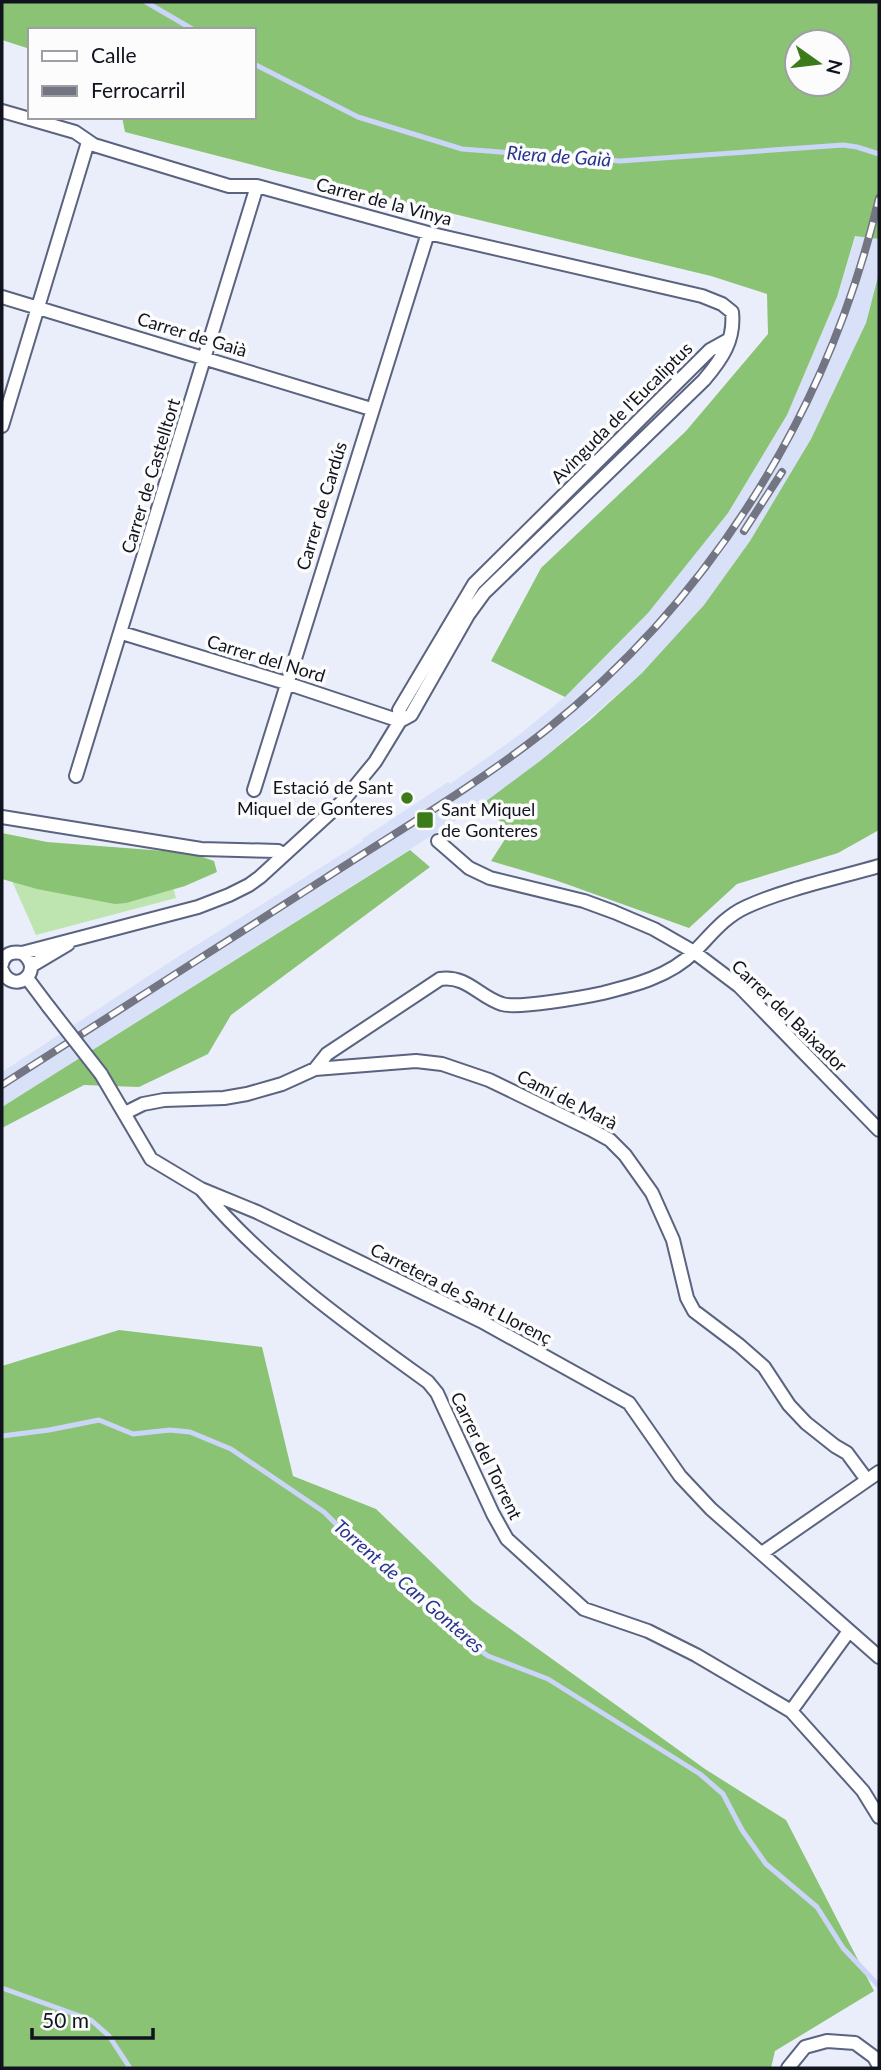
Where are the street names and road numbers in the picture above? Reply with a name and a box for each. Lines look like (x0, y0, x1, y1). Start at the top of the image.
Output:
street label: Carrer de la Vinya (314, 172, 455, 230)
street label: Carrer de Gaià (135, 307, 250, 361)
street label: Avinguda de l'Eucaliptus (546, 337, 697, 487)
street label: Carrer de Castelltort (116, 395, 184, 556)
street label: Carrer de Cardús (291, 439, 351, 573)
street label: Carrer del Nord (205, 630, 328, 686)
street label: Carrer del Baixador (727, 955, 852, 1076)
street label: Camí de Marà (514, 1064, 621, 1134)
street label: Carretera de Sant Llorenç (367, 1238, 556, 1349)
street label: Carrer del Torrent (447, 1388, 528, 1523)

